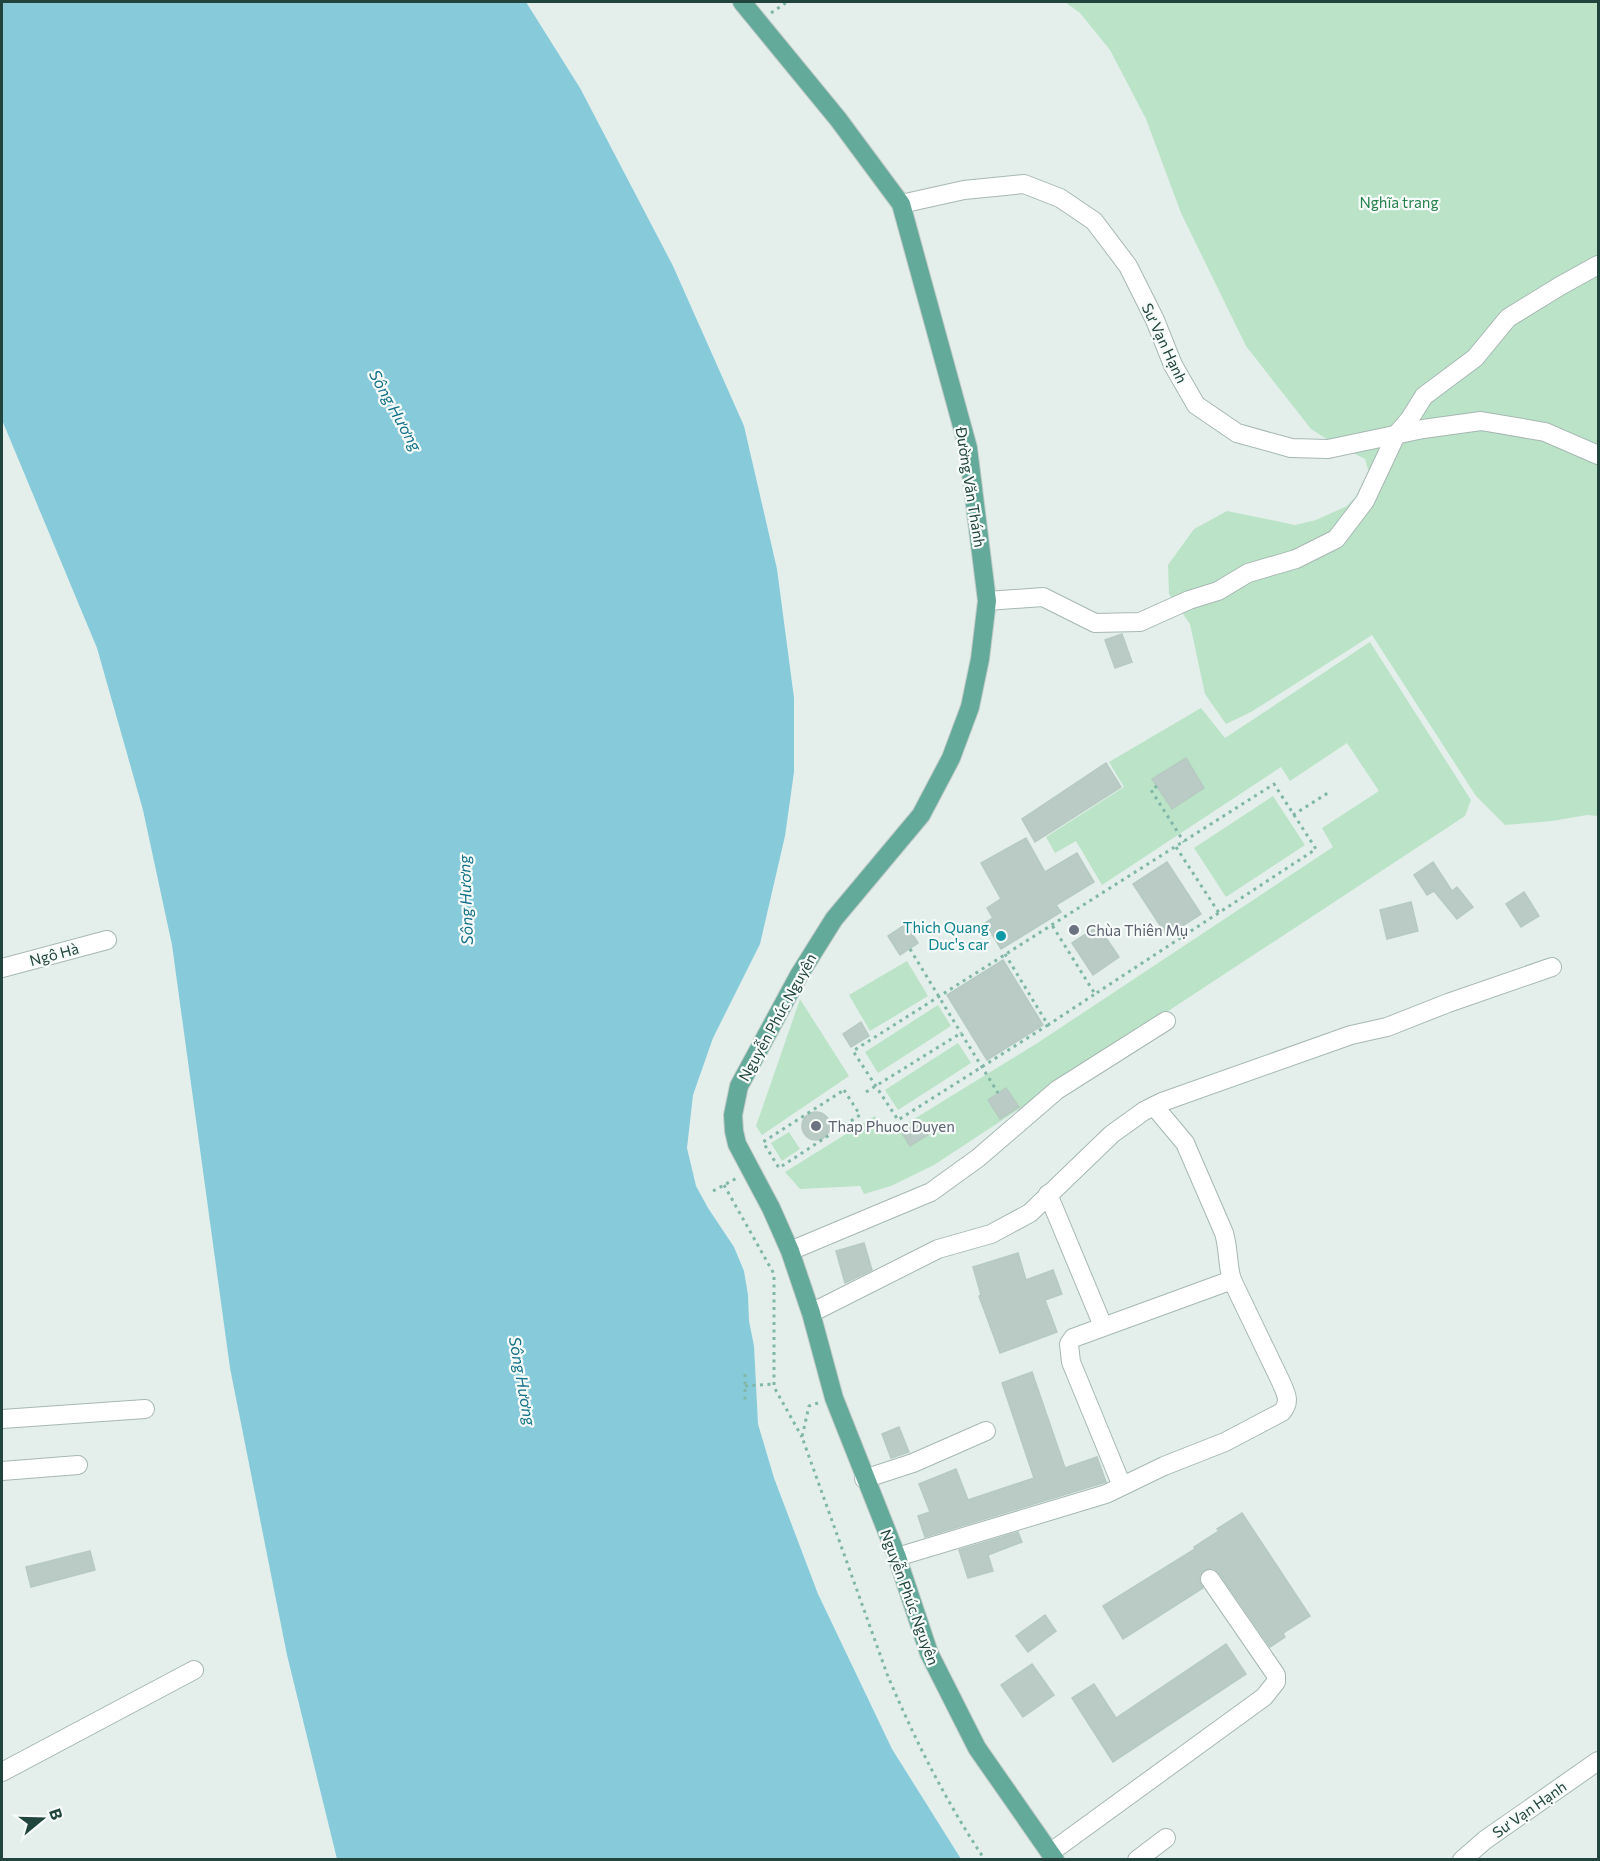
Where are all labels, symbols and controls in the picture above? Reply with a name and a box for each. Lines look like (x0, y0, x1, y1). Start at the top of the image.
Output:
park label: Nghĩa trang (1359, 193, 1439, 211)
street label: Sư Vạn Hạnh (1139, 300, 1191, 386)
water label: Sông Hương (366, 366, 427, 455)
street label: Đường Văn Thánh (952, 425, 989, 548)
water label: Sông Hương (454, 853, 476, 945)
place label: Thich Quang Duc's car (903, 918, 989, 953)
place label: Chùa Thiên Mụ (1086, 921, 1188, 939)
marker: Chùa Thiên Mụ (1067, 923, 1081, 937)
marker: Thich Quang Duc's car (994, 929, 1008, 943)
street label: Ngô Hà (27, 939, 81, 969)
street label: Nguyễn Phúc Nguyên (734, 950, 820, 1084)
place label: Thap Phuoc Duyen (828, 1117, 955, 1135)
marker: Thap Phuoc Duyen (809, 1119, 823, 1133)
water label: Sông Hương (506, 1335, 540, 1428)
street label: Nguyễn Phúc Nguyên (877, 1527, 943, 1667)
street label: Sư Vạn Hạnh (1489, 1777, 1569, 1841)
north arrow (12, 1789, 72, 1849)
text: B (46, 1806, 67, 1822)

